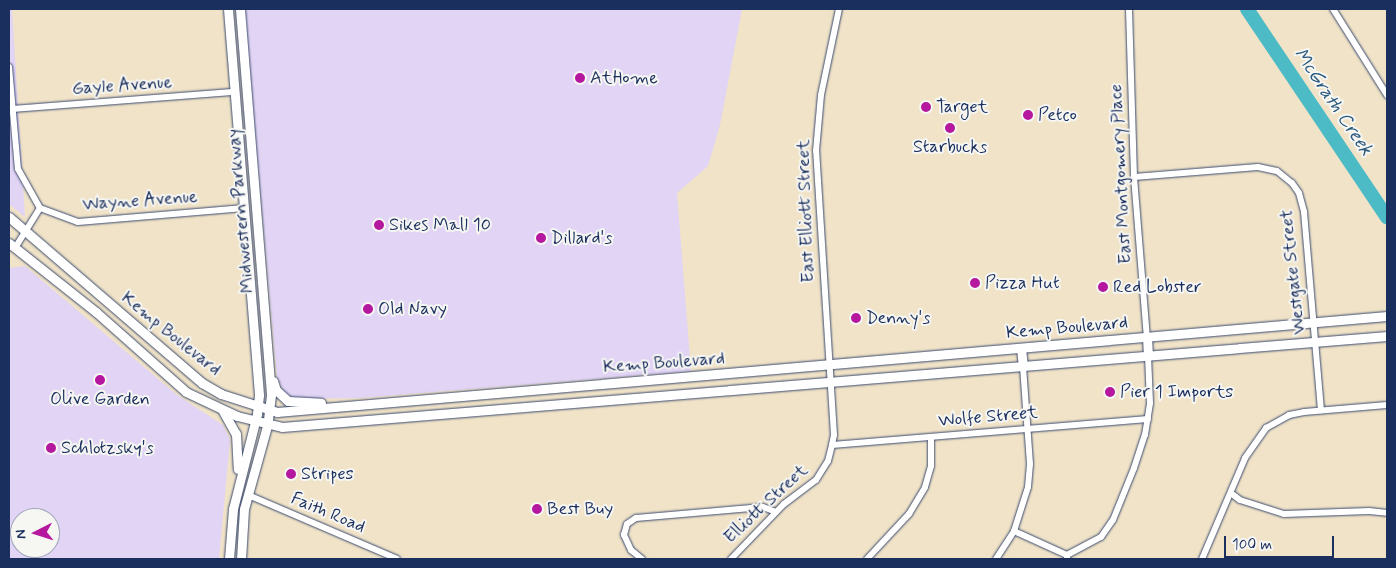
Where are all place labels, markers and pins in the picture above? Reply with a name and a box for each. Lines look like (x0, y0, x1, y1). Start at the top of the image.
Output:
place label: AtHome (590, 67, 658, 89)
marker: AtHome (574, 72, 586, 84)
place label: Target (936, 96, 988, 118)
marker: Target (920, 101, 932, 113)
place label: Petco (1038, 104, 1077, 126)
marker: Petco (1022, 109, 1034, 121)
marker: Starbucks (944, 122, 956, 134)
place label: Starbucks (913, 136, 987, 158)
place label: Sikes Mall 10 (389, 214, 489, 236)
marker: Sikes Mall 10 (373, 219, 385, 231)
place label: Dillard's (551, 227, 612, 249)
marker: Dillard's (535, 232, 547, 244)
place label: Pizza Hut (985, 272, 1058, 294)
place label: Red Lobster (1113, 276, 1204, 298)
marker: Pizza Hut (969, 277, 981, 289)
marker: Red Lobster (1097, 281, 1109, 293)
place label: Old Navy (378, 298, 447, 320)
marker: Old Navy (362, 303, 374, 315)
place label: Denny's (866, 307, 930, 329)
marker: Denny's (850, 312, 862, 324)
marker: Olive Garden (94, 374, 106, 386)
place label: Pier 1 Imports (1120, 381, 1233, 403)
marker: Pier 1 Imports (1104, 386, 1116, 398)
place label: Olive Garden (51, 388, 149, 410)
place label: Schlotzsky's (61, 437, 154, 459)
marker: Schlotzsky's (45, 442, 57, 454)
place label: Stripes (301, 463, 354, 485)
marker: Stripes (285, 468, 297, 480)
place label: Best Buy (547, 498, 613, 520)
marker: Best Buy (531, 503, 543, 515)

